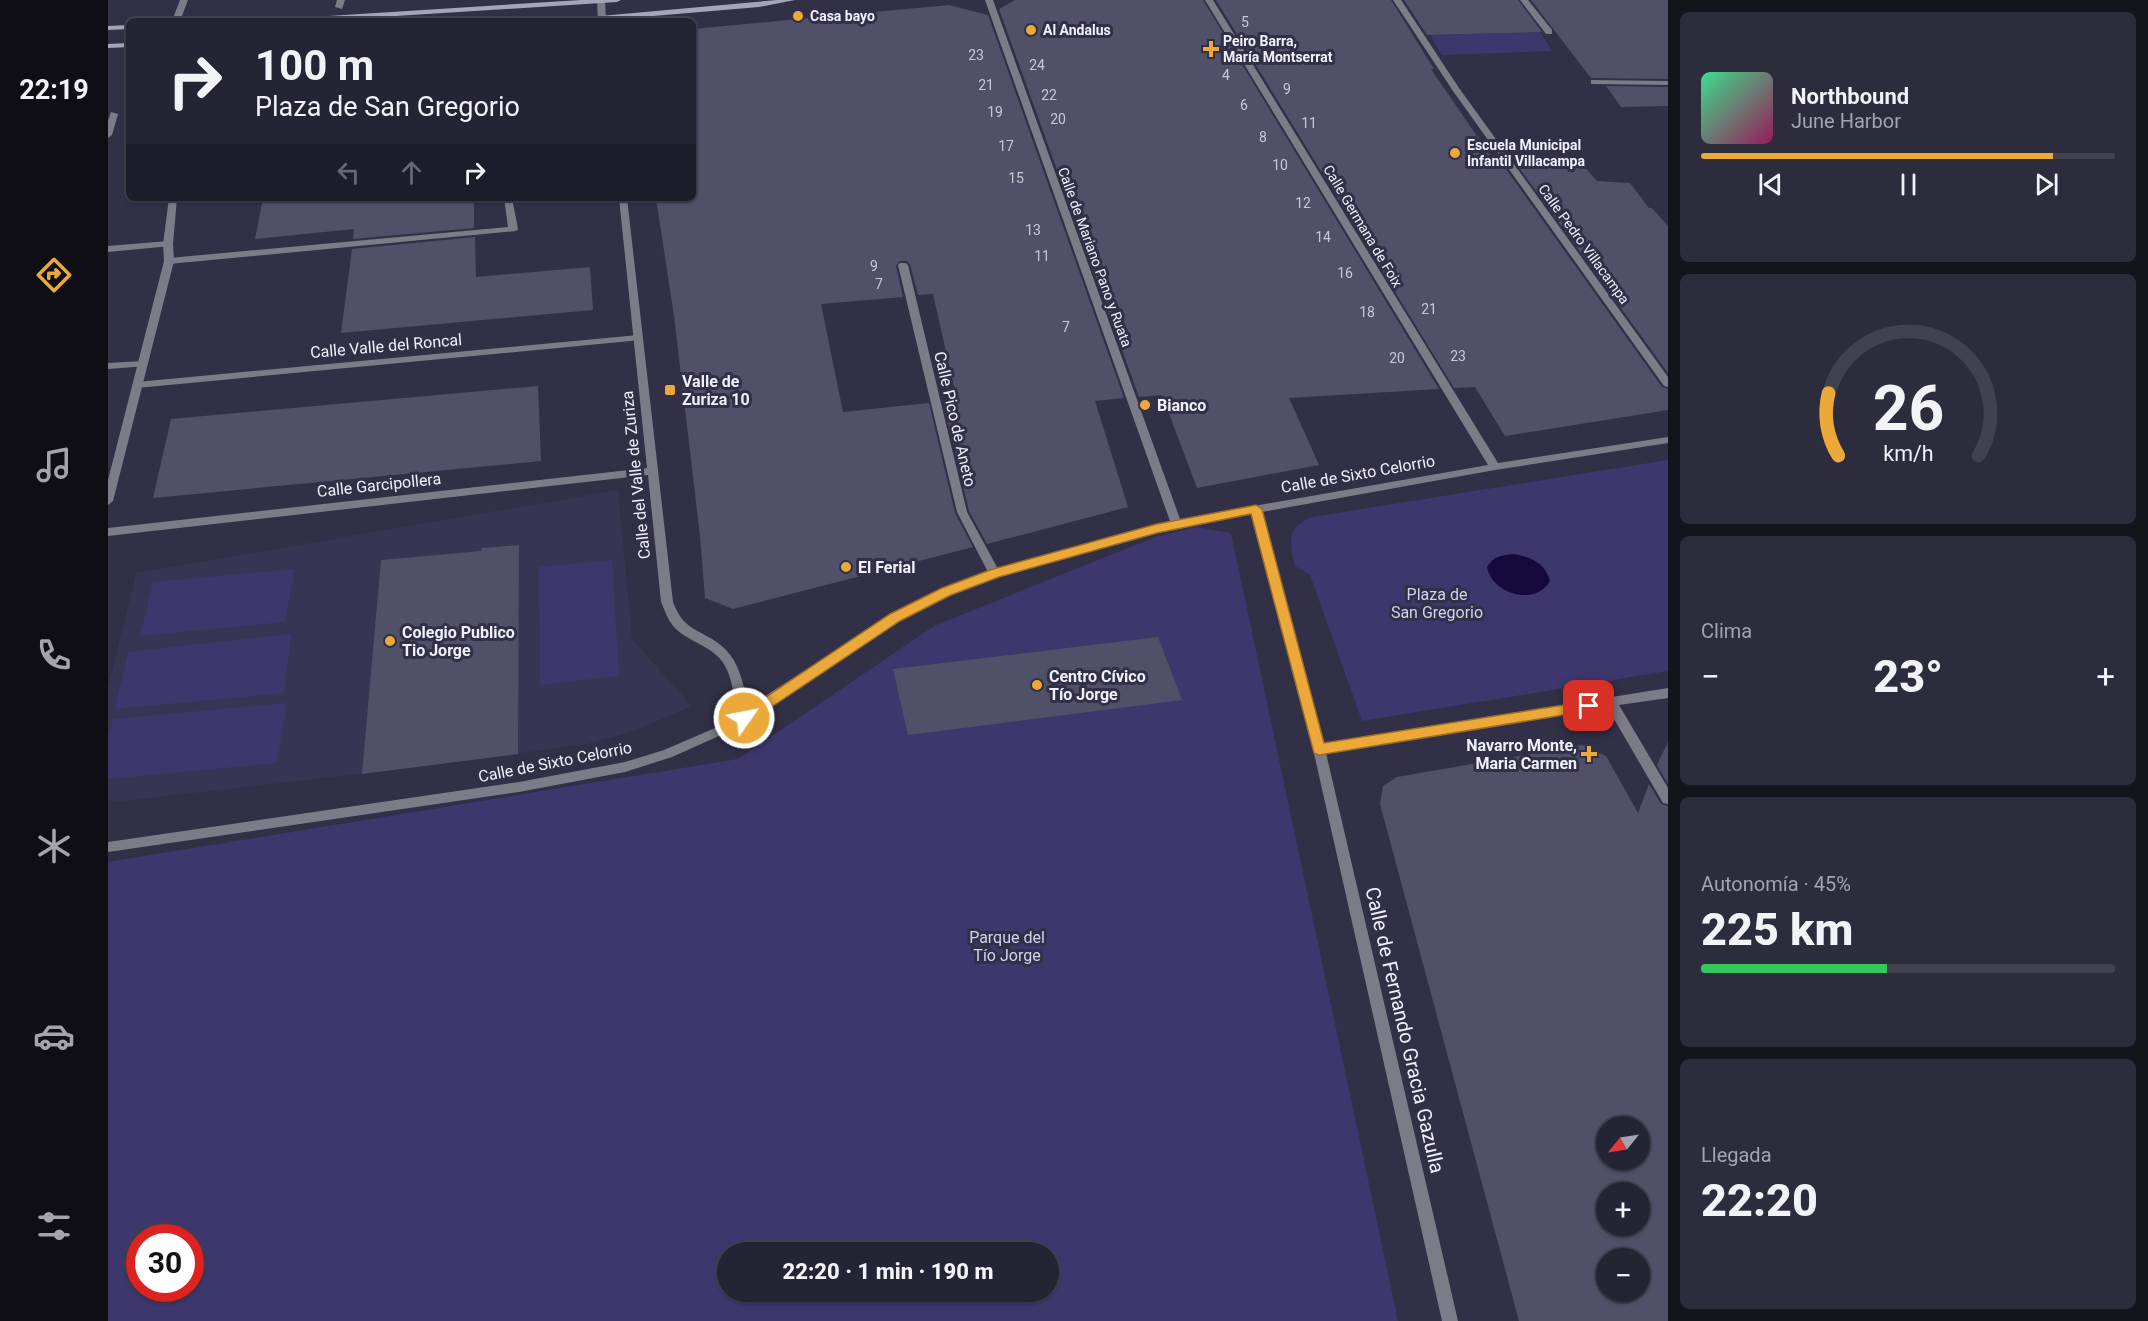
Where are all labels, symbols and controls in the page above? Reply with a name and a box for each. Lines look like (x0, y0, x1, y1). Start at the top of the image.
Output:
place label: Casa bayo (810, 8, 875, 24)
marker: Casa bayo (791, 9, 805, 23)
house number: 5 (1241, 14, 1249, 30)
place label: Al Andalus (1043, 22, 1111, 38)
marker: Al Andalus (1024, 23, 1038, 37)
place label: Peiro Barra, María Montserrat (1223, 33, 1333, 65)
text: 100 m (255, 41, 374, 90)
icon: right (156, 42, 234, 120)
marker: Peiro Barra, María Montserrat (1204, 42, 1218, 56)
house number: 23 (968, 47, 984, 63)
house number: 24 (1029, 57, 1045, 73)
house number: 4 (1222, 67, 1230, 83)
text: 22:19 (19, 74, 89, 106)
house number: 21 (978, 77, 994, 93)
house number: 9 (1283, 81, 1291, 97)
text: Northbound (1791, 84, 1909, 109)
house number: 22 (1041, 87, 1057, 103)
text: Plaza de San Gregorio (255, 91, 520, 123)
house number: 6 (1240, 97, 1248, 113)
house number: 19 (987, 104, 1003, 120)
text: June Harbor (1791, 109, 1901, 133)
house number: 20 (1050, 111, 1066, 127)
house number: 11 (1301, 115, 1317, 131)
house number: 8 (1259, 129, 1267, 145)
place label: Escuela Municipal Infantil Villacampa (1467, 137, 1585, 169)
house number: 17 (998, 138, 1014, 154)
marker: Escuela Municipal Infantil Villacampa (1448, 146, 1462, 160)
icon: left (332, 156, 365, 189)
icon: ahead (395, 156, 428, 189)
icon: right (458, 156, 491, 189)
house number: 10 (1272, 157, 1288, 173)
street label: Calle Germana de Foix (1320, 162, 1406, 290)
street label: Calle de Mariano Pano y Ruata (1055, 165, 1135, 349)
icon: previous (1754, 168, 1787, 201)
icon: pause (1892, 168, 1925, 201)
icon: next (2030, 168, 2063, 201)
house number: 15 (1008, 170, 1024, 186)
street label: Calle Pedro Villacampa (1535, 181, 1633, 307)
house number: 12 (1295, 195, 1311, 211)
house number: 13 (1025, 222, 1041, 238)
house number: 14 (1315, 229, 1331, 245)
house number: 11 (1034, 248, 1050, 264)
icon: directions (33, 254, 75, 296)
house number: 9 (870, 258, 878, 274)
house number: 16 (1337, 265, 1353, 281)
house number: 7 (875, 276, 883, 292)
house number: 21 (1421, 301, 1437, 317)
house number: 18 (1359, 304, 1375, 320)
house number: 7 (1062, 319, 1070, 335)
street label: Calle Valle del Roncal (309, 330, 463, 362)
house number: 23 (1450, 348, 1466, 364)
street label: Calle Pico de Aneto (930, 350, 980, 488)
house number: 20 (1389, 350, 1405, 366)
place label: Valle de Zuriza 10 (682, 372, 750, 409)
text: 26 (1872, 372, 1944, 445)
marker: Valle de Zuriza 10 (663, 383, 677, 397)
street label: Calle del Valle de Zuriza (618, 390, 654, 560)
place label: Bianco (1157, 396, 1206, 415)
marker: Bianco (1138, 398, 1152, 412)
text: km/h (1883, 441, 1933, 466)
icon: music (33, 444, 75, 486)
street label: Calle de Sixto Celorrio (1279, 451, 1437, 497)
street label: Calle Garcipollera (316, 469, 442, 501)
place label: El Ferial (858, 558, 915, 577)
marker: El Ferial (839, 560, 853, 574)
park label: Plaza de San Gregorio (1391, 585, 1483, 622)
text: Clima (1701, 619, 1752, 643)
place label: Colegio Publico Tio Jorge (402, 623, 515, 660)
icon: phone (33, 634, 75, 676)
marker: Colegio Publico Tio Jorge (383, 634, 397, 648)
text: 23° (1873, 650, 1943, 703)
text: − (1701, 657, 1720, 696)
text: + (2096, 657, 2115, 696)
place label: Centro Cívico Tío Jorge (1049, 667, 1146, 704)
marker: Centro Cívico Tío Jorge (1030, 678, 1044, 692)
pin (1563, 680, 1614, 731)
position arrow (712, 686, 776, 750)
icon: arrive (1572, 689, 1605, 722)
place label: Navarro Monte, Maria Carmen (1466, 736, 1577, 773)
street label: Calle de Sixto Celorrio (477, 738, 633, 786)
marker: Navarro Monte, Maria Carmen (1582, 747, 1596, 761)
icon: climate (33, 825, 75, 867)
text: Autonomía · 45% (1701, 872, 1851, 896)
street label: Calle de Fernando Gracia Gazulla (1360, 885, 1450, 1175)
text: 225 km (1701, 903, 1853, 956)
park label: Parque del Tío Jorge (969, 928, 1045, 965)
icon: car (33, 1015, 75, 1057)
north arrow (1596, 1116, 1650, 1170)
map controls (1596, 1116, 1650, 1302)
text: Llegada (1701, 1143, 1772, 1167)
text: 22:20 (1701, 1174, 1818, 1227)
button: + (1596, 1182, 1650, 1236)
icon: filters (33, 1205, 75, 1247)
speed limit sign: 30 (126, 1224, 204, 1302)
button: − (1596, 1248, 1650, 1302)
text: 22:20 · 1 min · 190 m (783, 1259, 993, 1284)

